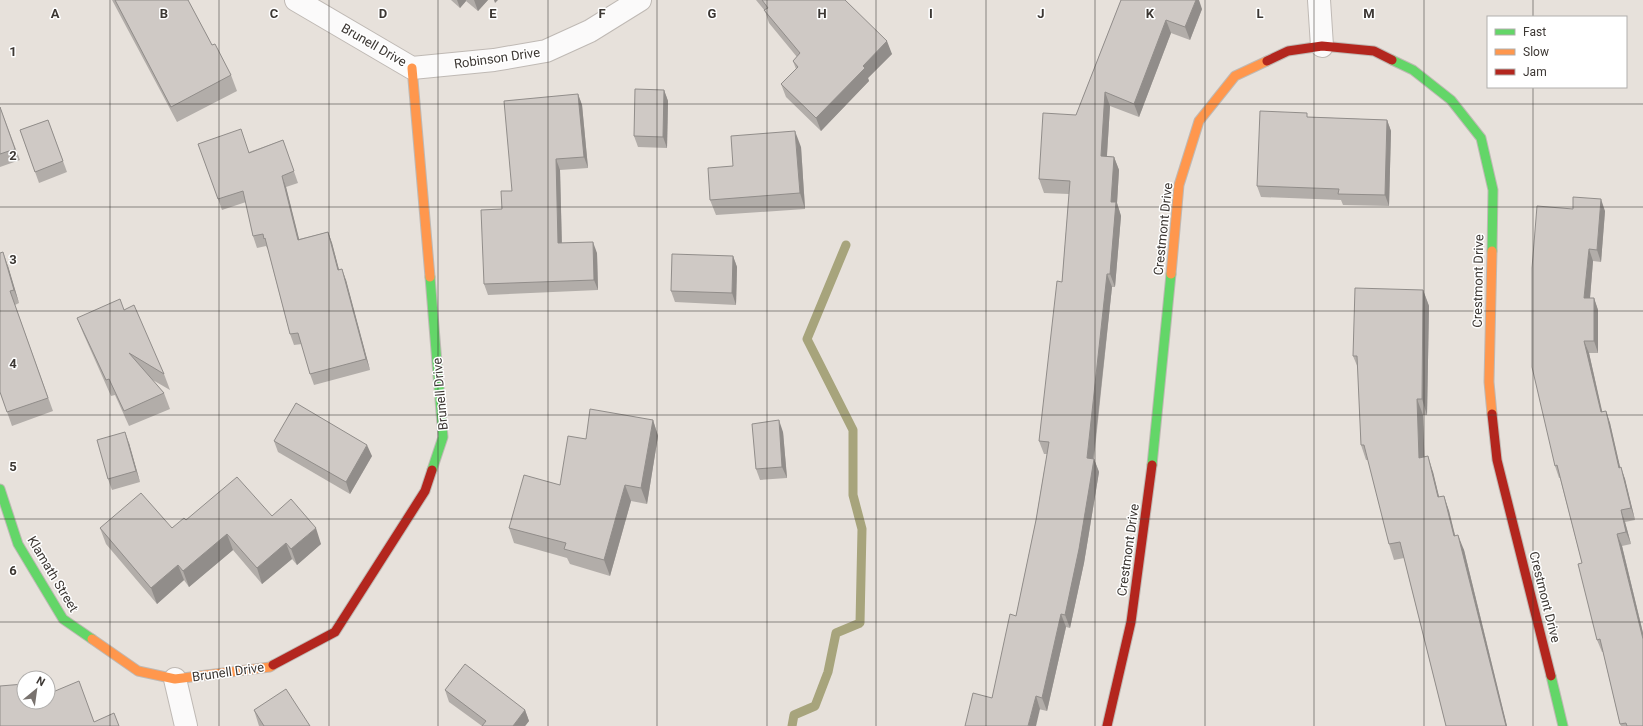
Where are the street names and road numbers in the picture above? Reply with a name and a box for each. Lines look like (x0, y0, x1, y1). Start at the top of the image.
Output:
street label: Brunell Drive (339, 20, 409, 70)
street label: Robinson Drive (453, 45, 541, 71)
street label: Crestmont Drive (1151, 182, 1175, 276)
street label: Crestmont Drive (1470, 234, 1486, 328)
street label: Brunell Drive (429, 357, 451, 431)
street label: Crestmont Drive (1114, 503, 1142, 597)
street label: Klamath Street (24, 533, 82, 615)
street label: Crestmont Drive (1526, 550, 1564, 644)
street label: Brunell Drive (191, 660, 265, 684)

